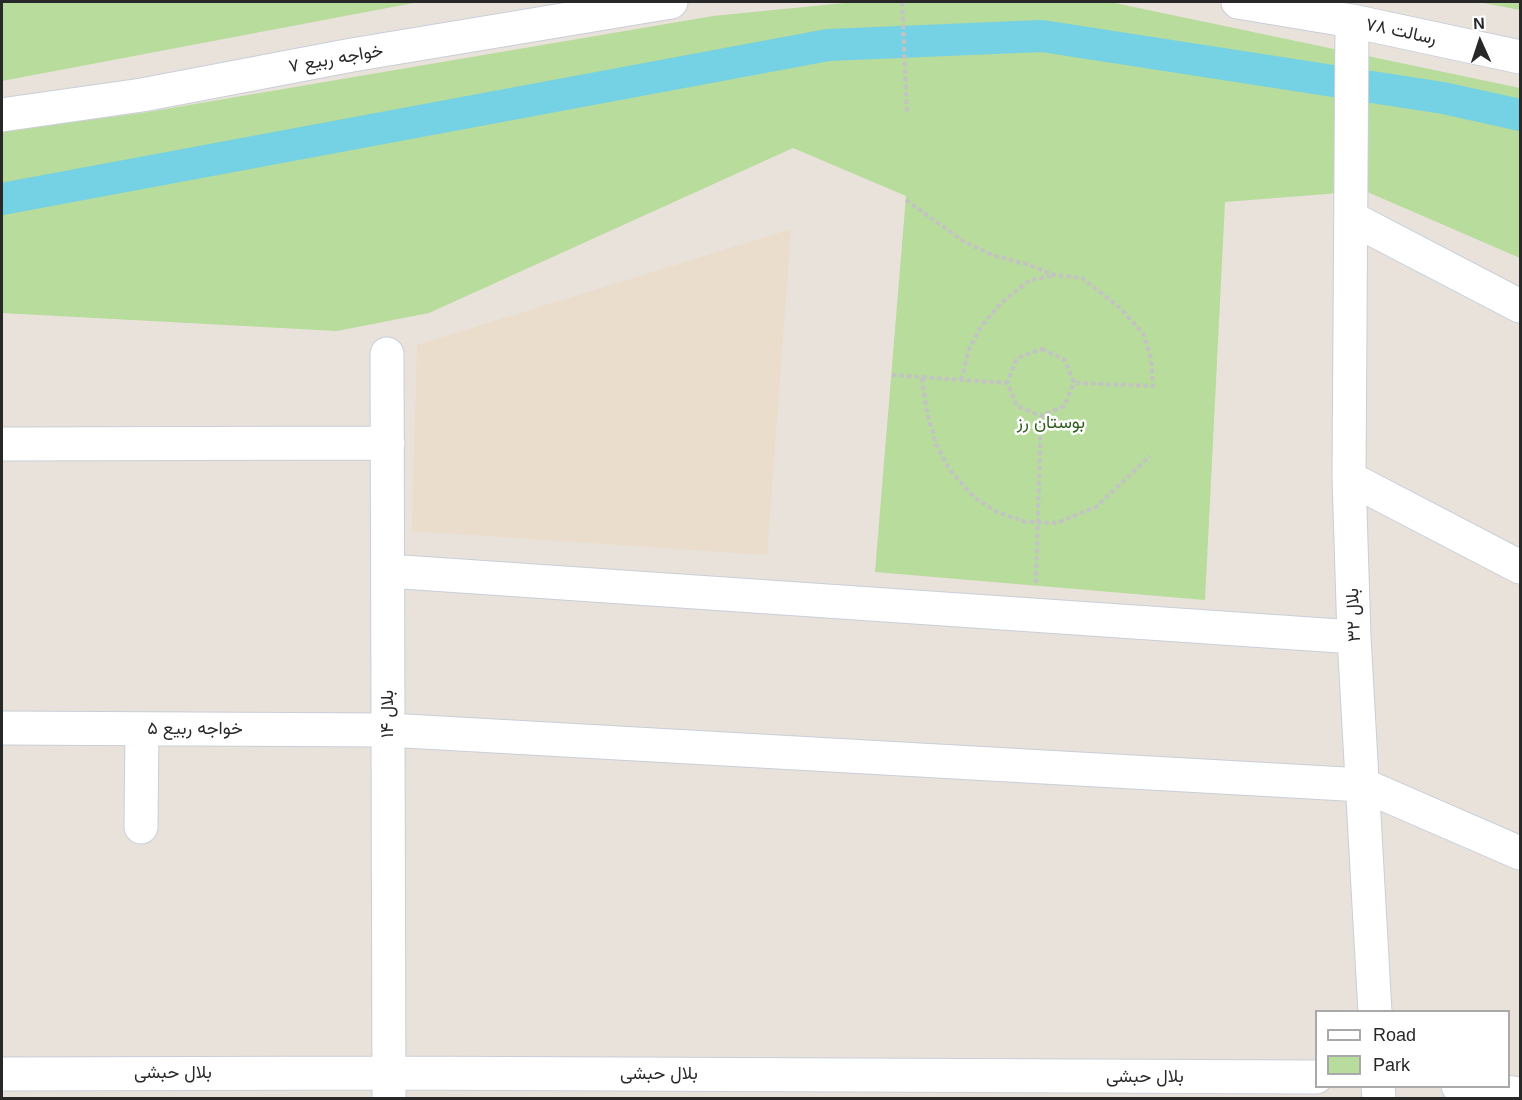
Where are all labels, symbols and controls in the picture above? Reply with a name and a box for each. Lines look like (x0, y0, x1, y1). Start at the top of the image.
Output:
north arrow (1450, 12, 1510, 72)
street label: رسالت ۷۸ (1364, 14, 1438, 50)
text: N (1473, 15, 1485, 32)
street label: خواجه ربیع ۷ (287, 40, 385, 78)
park label: بوستان رز (1017, 412, 1085, 434)
street label: بلال ۳۲ (1342, 588, 1366, 642)
street label: بلال ۱۴ (377, 690, 399, 738)
street label: خواجه ربیع ۵ (147, 718, 243, 740)
legend (1315, 1010, 1510, 1088)
text: Road (1373, 1025, 1416, 1045)
text: Park (1373, 1055, 1410, 1075)
street label: بلال حبشی (134, 1062, 212, 1084)
street label: بلال حبشی (620, 1063, 698, 1085)
street label: بلال حبشی (1106, 1066, 1184, 1088)

